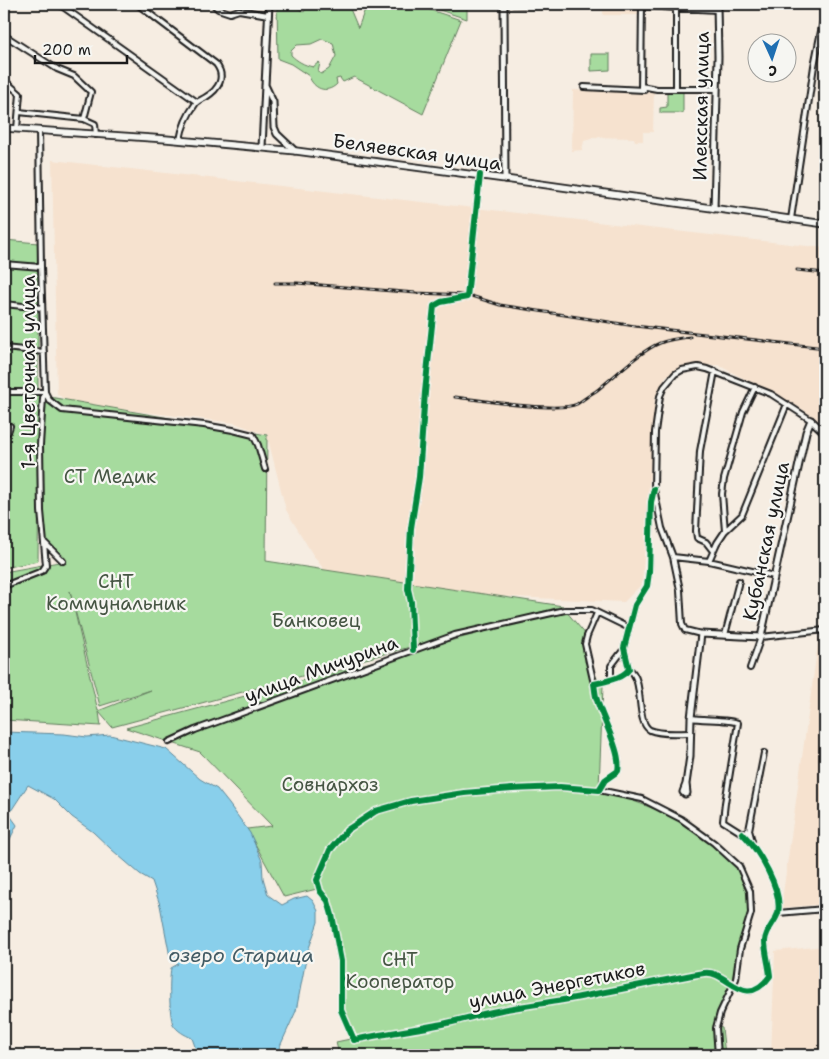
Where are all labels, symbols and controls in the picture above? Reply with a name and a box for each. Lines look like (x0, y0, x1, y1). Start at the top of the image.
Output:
street label: Илекская улица (687, 31, 715, 181)
scale bar (35, 32, 128, 64)
north arrow (746, 32, 796, 82)
text: 200 m (42, 40, 91, 60)
text: С (768, 62, 777, 80)
street label: Беляевская улица (331, 128, 503, 176)
street label: 1-я Цветочная улица (16, 275, 41, 469)
street label: Кубанская улица (737, 459, 795, 623)
park label: СТ Медик (64, 464, 156, 489)
park label: СНТ Коммунальник (46, 569, 186, 616)
park label: Банковец (272, 608, 361, 633)
street label: улица Мичурина (241, 630, 401, 708)
park label: Совнархоз (281, 772, 379, 797)
water label: озеро Старица (168, 942, 314, 968)
park label: СНТ Кооператор (346, 947, 454, 994)
street label: улица Энергетиков (467, 956, 647, 1014)

